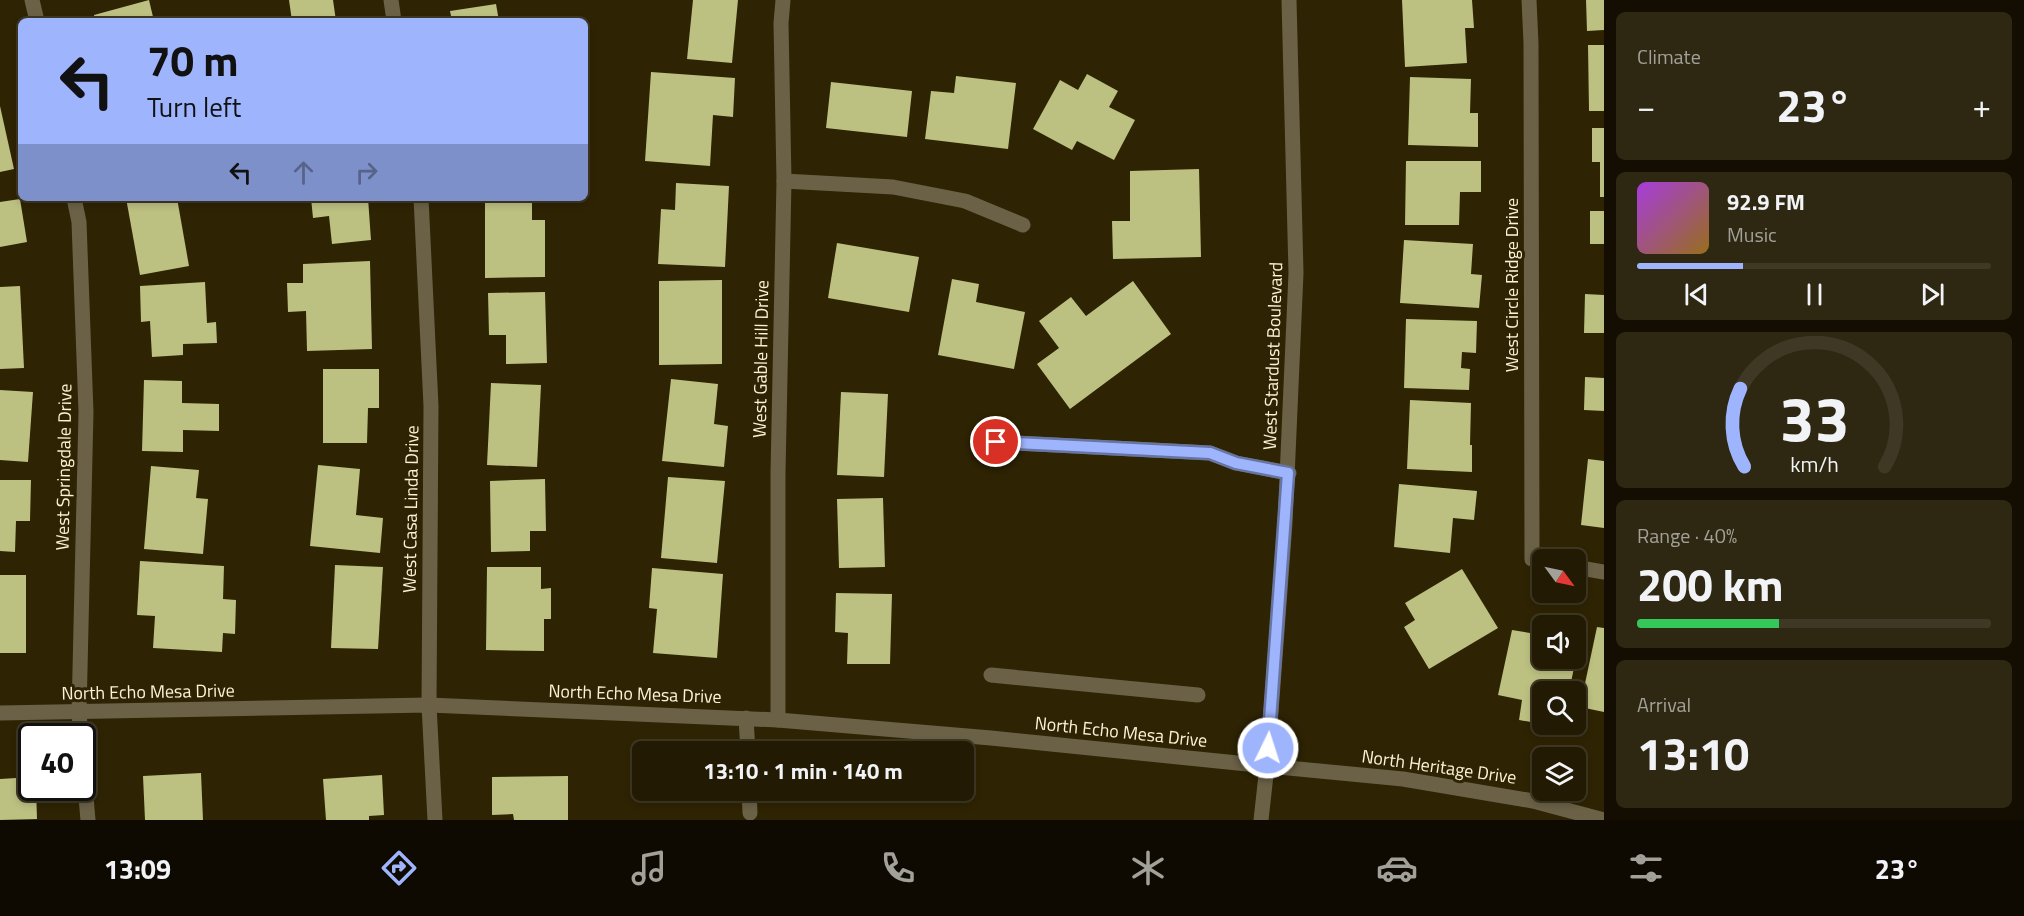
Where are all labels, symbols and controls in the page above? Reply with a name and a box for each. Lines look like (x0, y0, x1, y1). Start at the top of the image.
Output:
text: 70 m (147, 28, 239, 92)
text: Climate (1637, 41, 1701, 72)
icon: left (48, 42, 126, 120)
text: 23° (1776, 71, 1852, 139)
text: − (1637, 81, 1655, 131)
text: + (1973, 81, 1991, 131)
text: Turn left (147, 86, 241, 127)
icon: left (224, 156, 257, 189)
icon: ahead (287, 156, 320, 189)
icon: right (350, 156, 383, 189)
text: 92.9 FM (1727, 185, 1805, 219)
street label: West Circle Ridge Drive (1498, 198, 1525, 372)
text: Music (1727, 219, 1777, 250)
street label: West Stardust Boulevard (1256, 261, 1289, 451)
icon: previous (1680, 278, 1713, 311)
icon: pause (1798, 278, 1831, 311)
icon: next (1916, 278, 1949, 311)
street label: West Gable Hill Drive (746, 280, 775, 438)
text: 33 (1779, 370, 1849, 465)
street label: West Springdale Drive (49, 383, 78, 551)
pin (970, 416, 1021, 467)
street label: West Casa Linda Drive (396, 425, 425, 593)
icon: arrive (979, 425, 1012, 458)
text: km/h (1790, 448, 1838, 480)
text: Range · 40% (1637, 520, 1737, 551)
north arrow (1532, 549, 1586, 603)
map controls (1532, 549, 1586, 801)
text: 200 km (1637, 550, 1783, 618)
button: sound (1532, 615, 1586, 669)
street label: North Echo Mesa Drive (61, 676, 235, 707)
street label: North Echo Mesa Drive (548, 677, 722, 710)
button: search (1532, 681, 1586, 735)
text: Arrival (1637, 689, 1691, 720)
street label: North Echo Mesa Drive (1033, 709, 1209, 754)
position arrow (1236, 716, 1300, 780)
text: 13:10 (1637, 719, 1749, 787)
speed limit sign: 40 (18, 723, 96, 801)
street label: North Heritage Drive (1360, 742, 1518, 791)
button: layers (1532, 747, 1586, 801)
text: 13:10 · 1 min · 140 m (703, 754, 903, 788)
icon: directions (378, 847, 420, 889)
icon: music (628, 847, 670, 889)
icon: phone (877, 847, 919, 889)
icon: climate (1127, 847, 1169, 889)
icon: car (1376, 847, 1418, 889)
icon: filters (1625, 847, 1667, 889)
text: 13:09 (104, 848, 171, 889)
text: 23° (1875, 848, 1920, 889)

